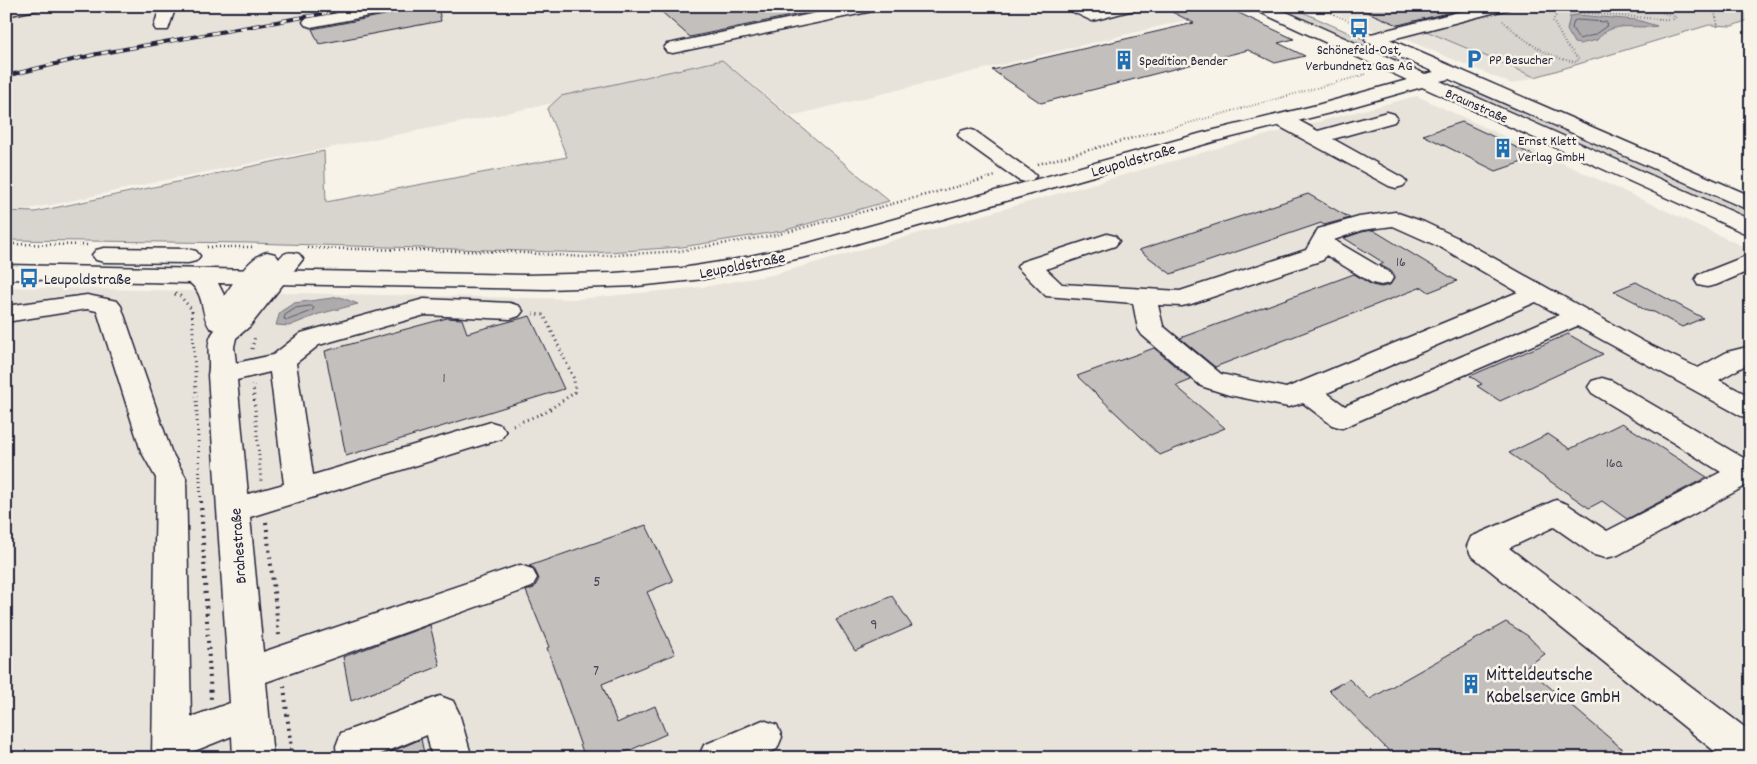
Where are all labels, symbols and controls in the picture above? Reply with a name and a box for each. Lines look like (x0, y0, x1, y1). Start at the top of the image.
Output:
bus stop icon: Schönefeld-Ost, Verbundnetz Gas AG (1348, 17, 1370, 39)
place label: Schönefeld-Ost, Verbundnetz Gas AG (1306, 41, 1413, 77)
parking icon: PP Besucher (1463, 48, 1485, 70)
building icon: Spedition Bender (1113, 49, 1135, 71)
place label: PP Besucher (1489, 51, 1554, 71)
place label: Spedition Bender (1139, 52, 1229, 72)
street label: Braunstraße (1442, 84, 1511, 129)
place label: Ernst Klett Verlag GmbH (1518, 132, 1585, 168)
building icon: Ernst Klett Verlag GmbH (1492, 137, 1514, 159)
street label: Leupoldstraße (1089, 138, 1179, 184)
street label: Leupoldstraße (698, 247, 787, 286)
house number: 16 (1396, 253, 1406, 273)
bus stop icon: Leupoldstraße (18, 267, 40, 289)
place label: Leupoldstraße (44, 269, 131, 292)
house number: 1 (442, 369, 446, 389)
house number: 16a (1606, 454, 1623, 474)
street label: Brahestraße (225, 507, 254, 585)
house number: 5 (593, 571, 601, 594)
house number: 9 (870, 614, 878, 637)
house number: 7 (593, 660, 599, 683)
place label: Mitteldeutsche Kabelservice GmbH (1486, 663, 1621, 712)
building icon: Mitteldeutsche Kabelservice GmbH (1460, 673, 1482, 695)

